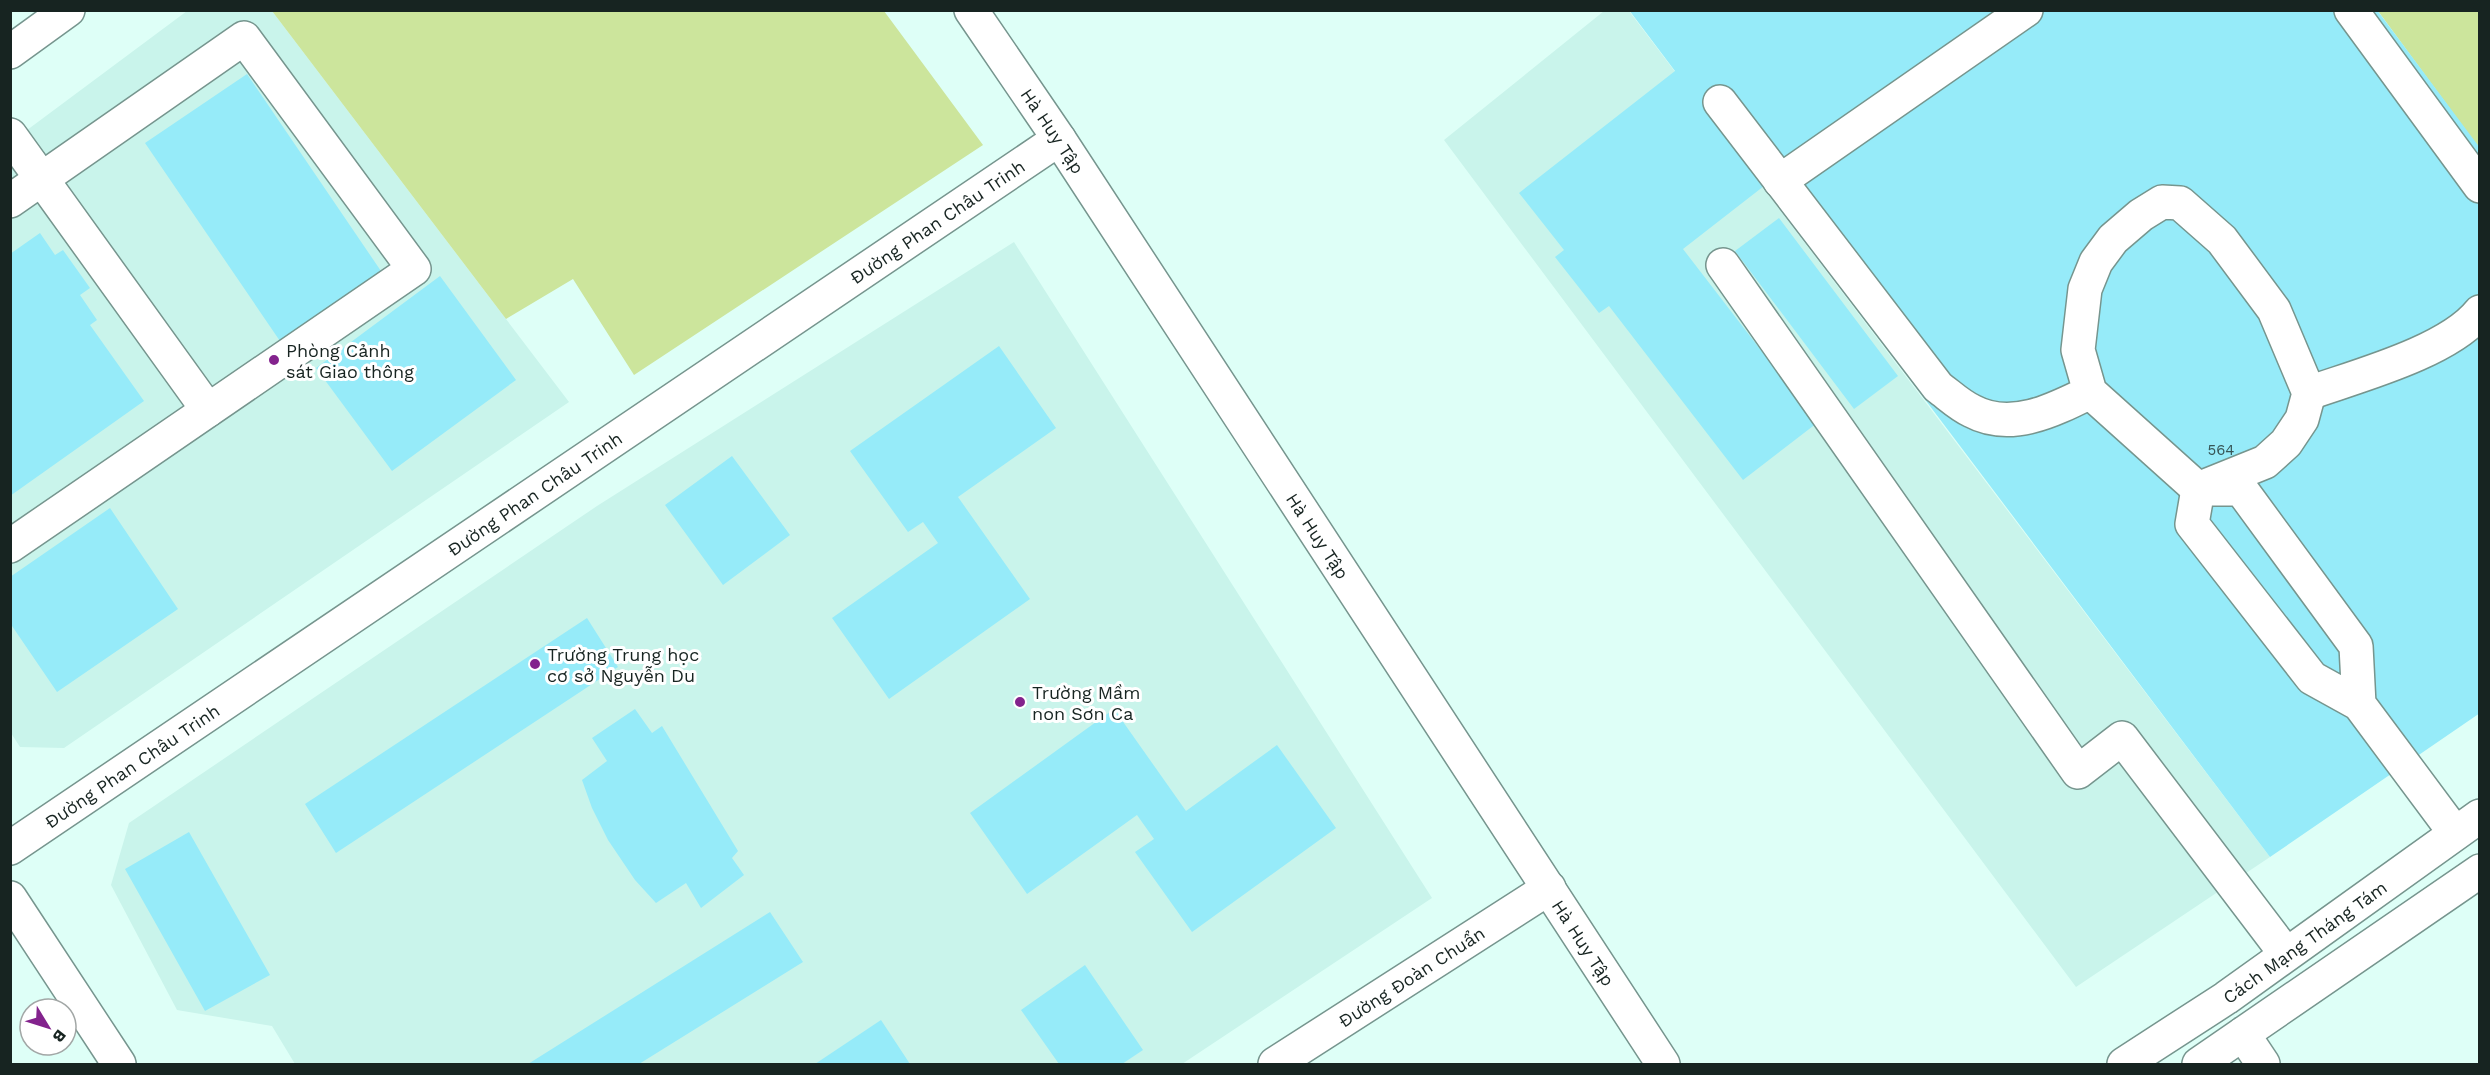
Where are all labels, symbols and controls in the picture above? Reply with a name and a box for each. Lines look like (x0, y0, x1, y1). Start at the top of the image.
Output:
street label: Hà Huy Tập (1017, 84, 1089, 177)
street label: Đường Phan Châu Trinh (846, 155, 1028, 288)
place label: Phòng Cảnh sát Giao thông (286, 340, 414, 382)
marker: Phòng Cảnh sát Giao thông (267, 353, 281, 367)
street label: Đường Phan Châu Trinh (443, 427, 626, 560)
house number: 564 (2207, 441, 2235, 459)
street label: Hà Huy Tập (1282, 489, 1354, 583)
place label: Trường Trung học cơ sở Nguyễn Du (547, 644, 699, 686)
marker: Trường Trung học cơ sở Nguyễn Du (528, 657, 542, 671)
place label: Trường Mầm non Sơn Ca (1032, 682, 1140, 724)
marker: Trường Mầm non Sơn Ca (1013, 695, 1027, 709)
street label: Đường Phan Châu Trinh (40, 699, 223, 832)
street label: Cách Mạng Tháng Tám (2218, 876, 2390, 1008)
street label: Hà Huy Tập (1548, 896, 1619, 990)
street label: Đường Đoàn Chuẩn (1334, 922, 1488, 1031)
north arrow (18, 997, 78, 1057)
text: B (49, 1026, 70, 1046)

